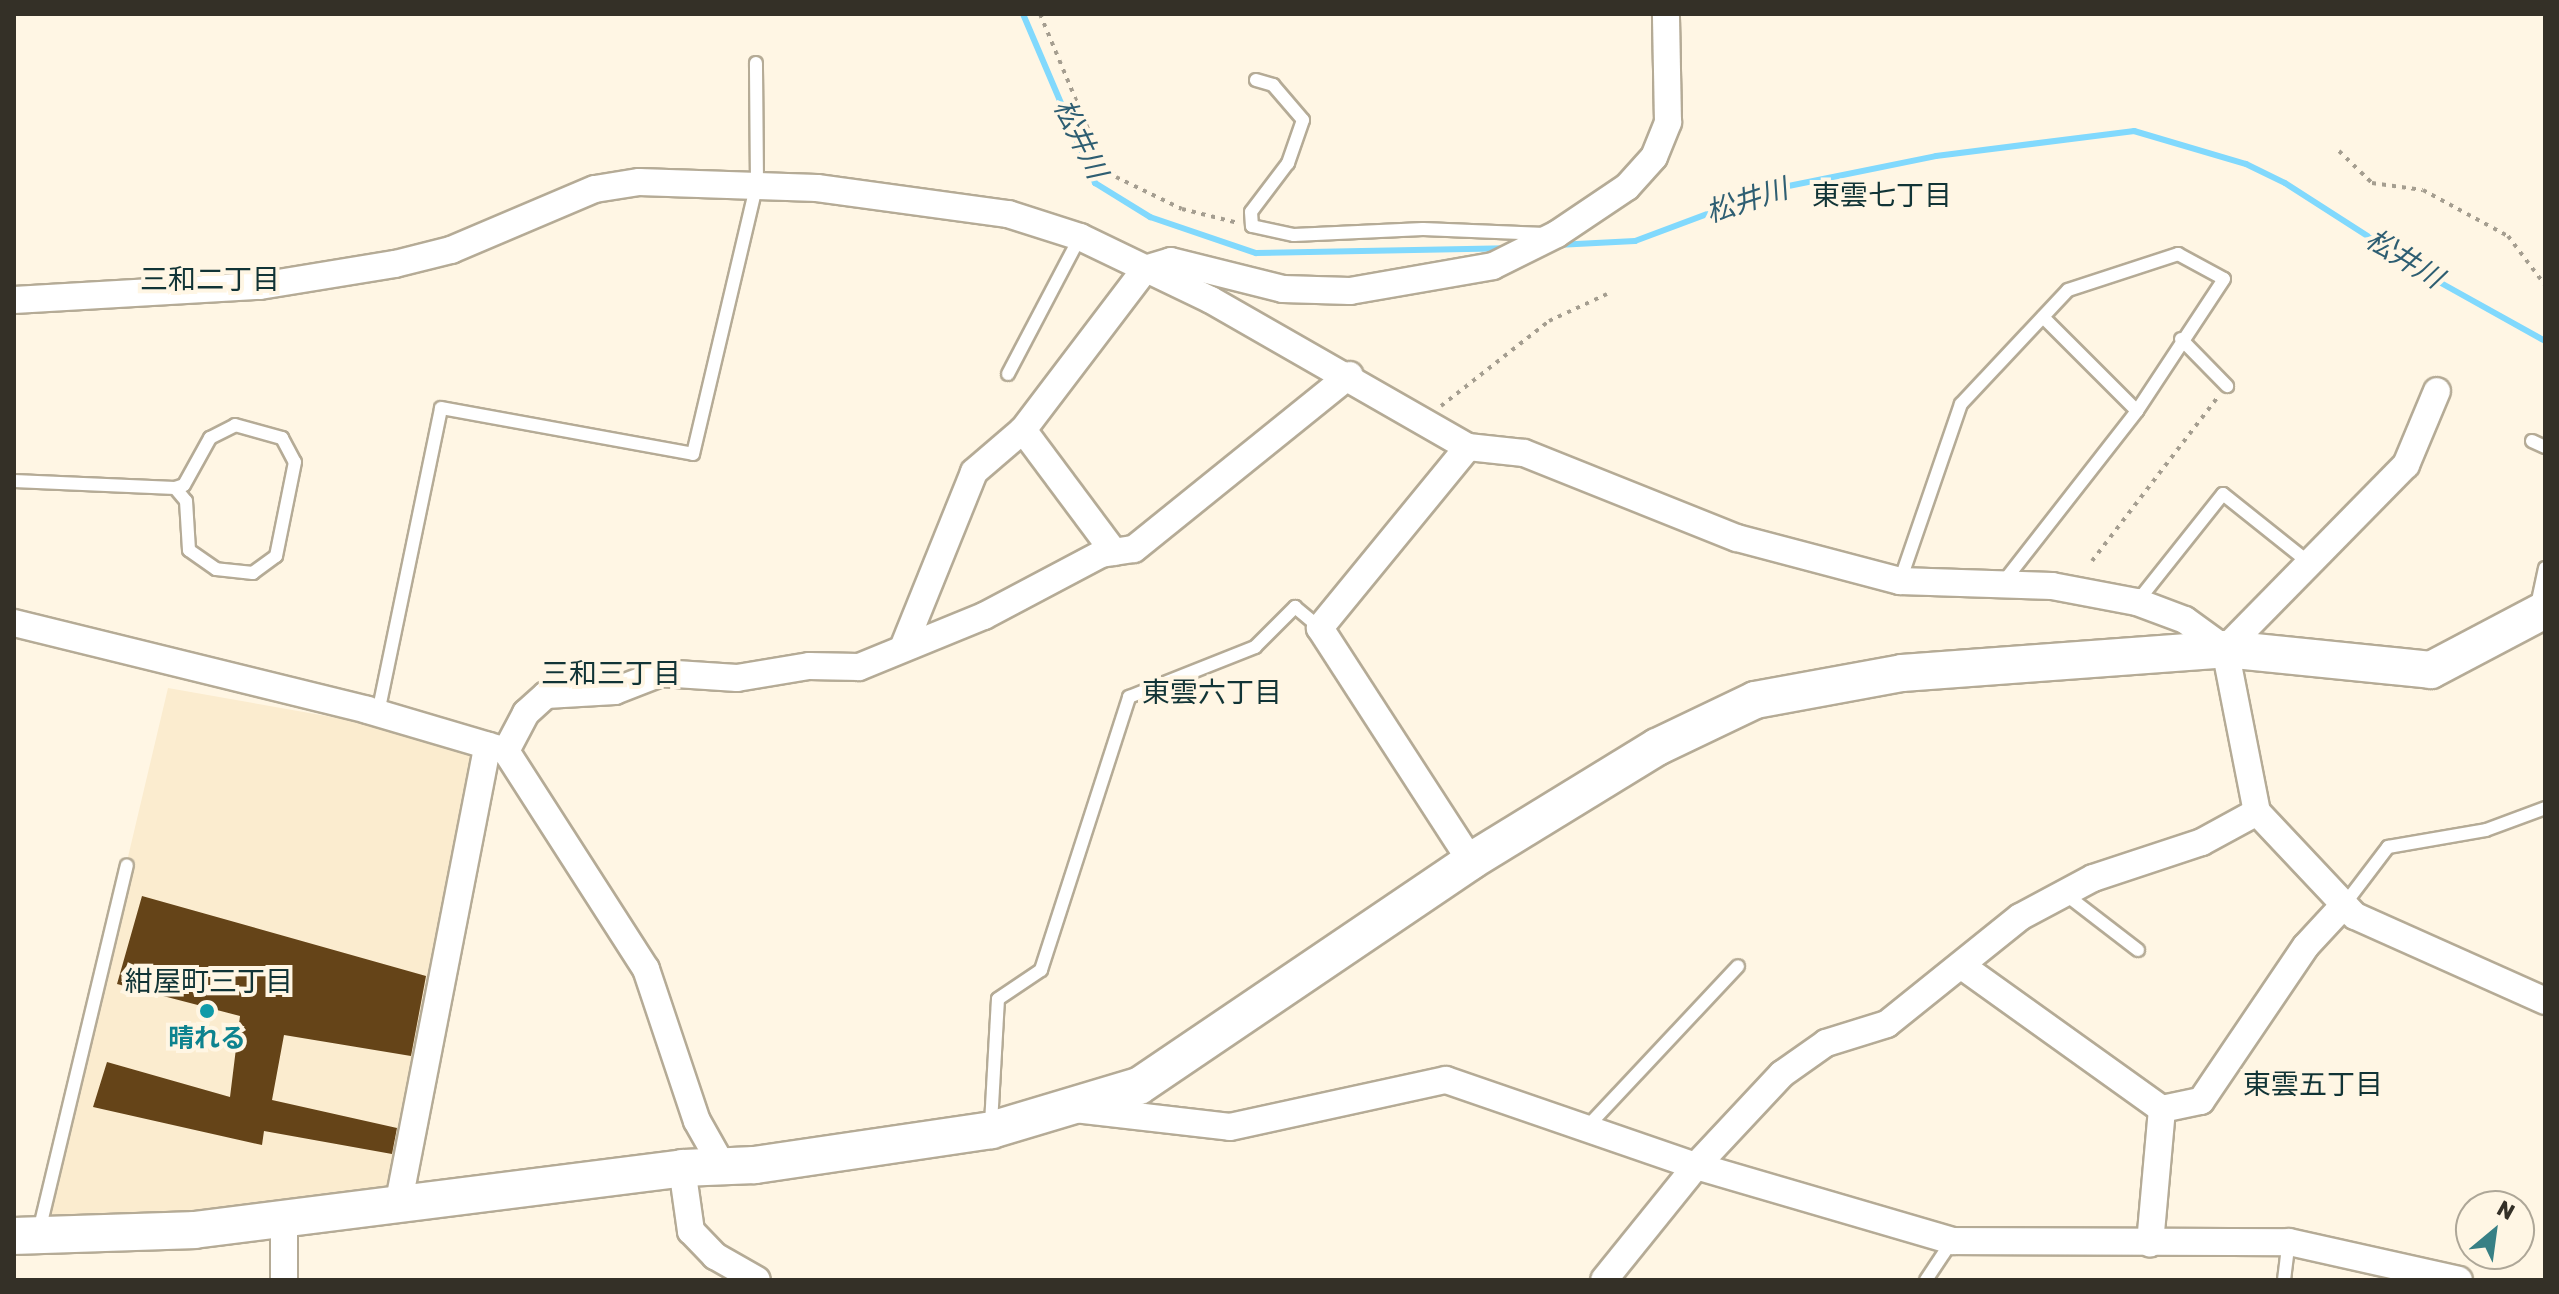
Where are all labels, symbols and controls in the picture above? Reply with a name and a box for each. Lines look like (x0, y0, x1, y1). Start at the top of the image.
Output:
water label: 松井川 (1046, 94, 1114, 184)
water label: 松井川 (1702, 172, 1792, 230)
district label: 東雲七丁目 (1812, 179, 1952, 213)
water label: 松井川 (2359, 222, 2449, 296)
district label: 三和二丁目 (140, 263, 280, 297)
district label: 三和三丁目 (541, 657, 681, 691)
district label: 東雲六丁目 (1142, 676, 1282, 710)
district label: 紺屋町三丁目 (125, 965, 293, 999)
marker: 晴れる (198, 1002, 216, 1020)
place label: 晴れる (168, 1023, 246, 1055)
district label: 東雲五丁目 (2243, 1068, 2383, 1102)
north arrow (2455, 1190, 2535, 1270)
text: N (2492, 1195, 2519, 1226)

